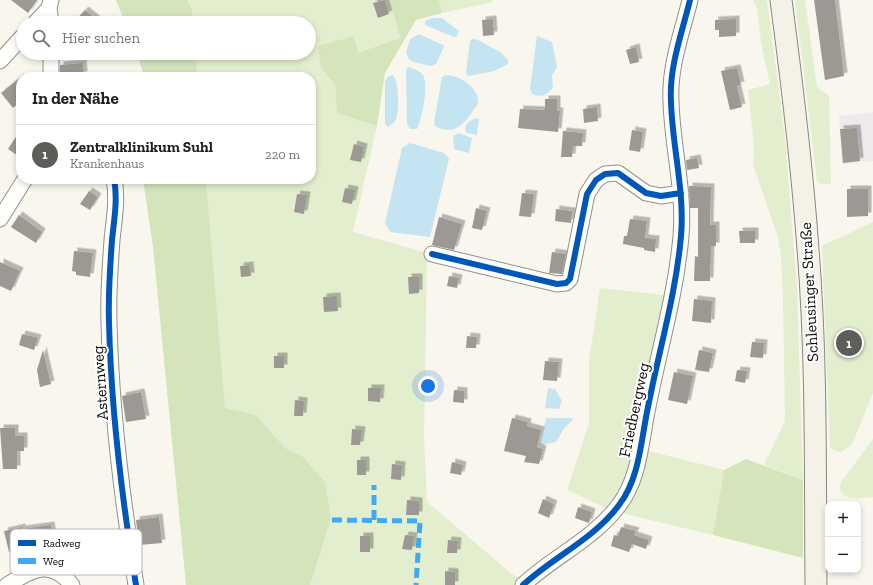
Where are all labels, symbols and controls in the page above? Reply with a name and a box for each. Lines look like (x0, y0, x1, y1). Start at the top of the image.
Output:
search box (16, 16, 316, 60)
icon: search (30, 27, 52, 49)
text: Hier suchen (62, 29, 140, 47)
text: In der Nähe (32, 88, 119, 108)
text: Zentralklinikum Suhl (70, 138, 213, 156)
text: 1 (42, 147, 48, 162)
text: 220 m (265, 147, 300, 162)
text: Krankenhaus (70, 156, 144, 171)
street label: Schleusinger Straße (796, 222, 822, 362)
pin: 1 (836, 328, 862, 358)
street label: Asternweg (88, 345, 112, 421)
street label: Friedbergweg (615, 361, 653, 459)
your location (418, 376, 438, 396)
map controls (825, 501, 861, 573)
button: + (825, 501, 861, 537)
legend (10, 529, 142, 575)
text: Radweg (43, 537, 81, 550)
button: − (825, 537, 861, 573)
text: Weg (43, 555, 64, 568)

